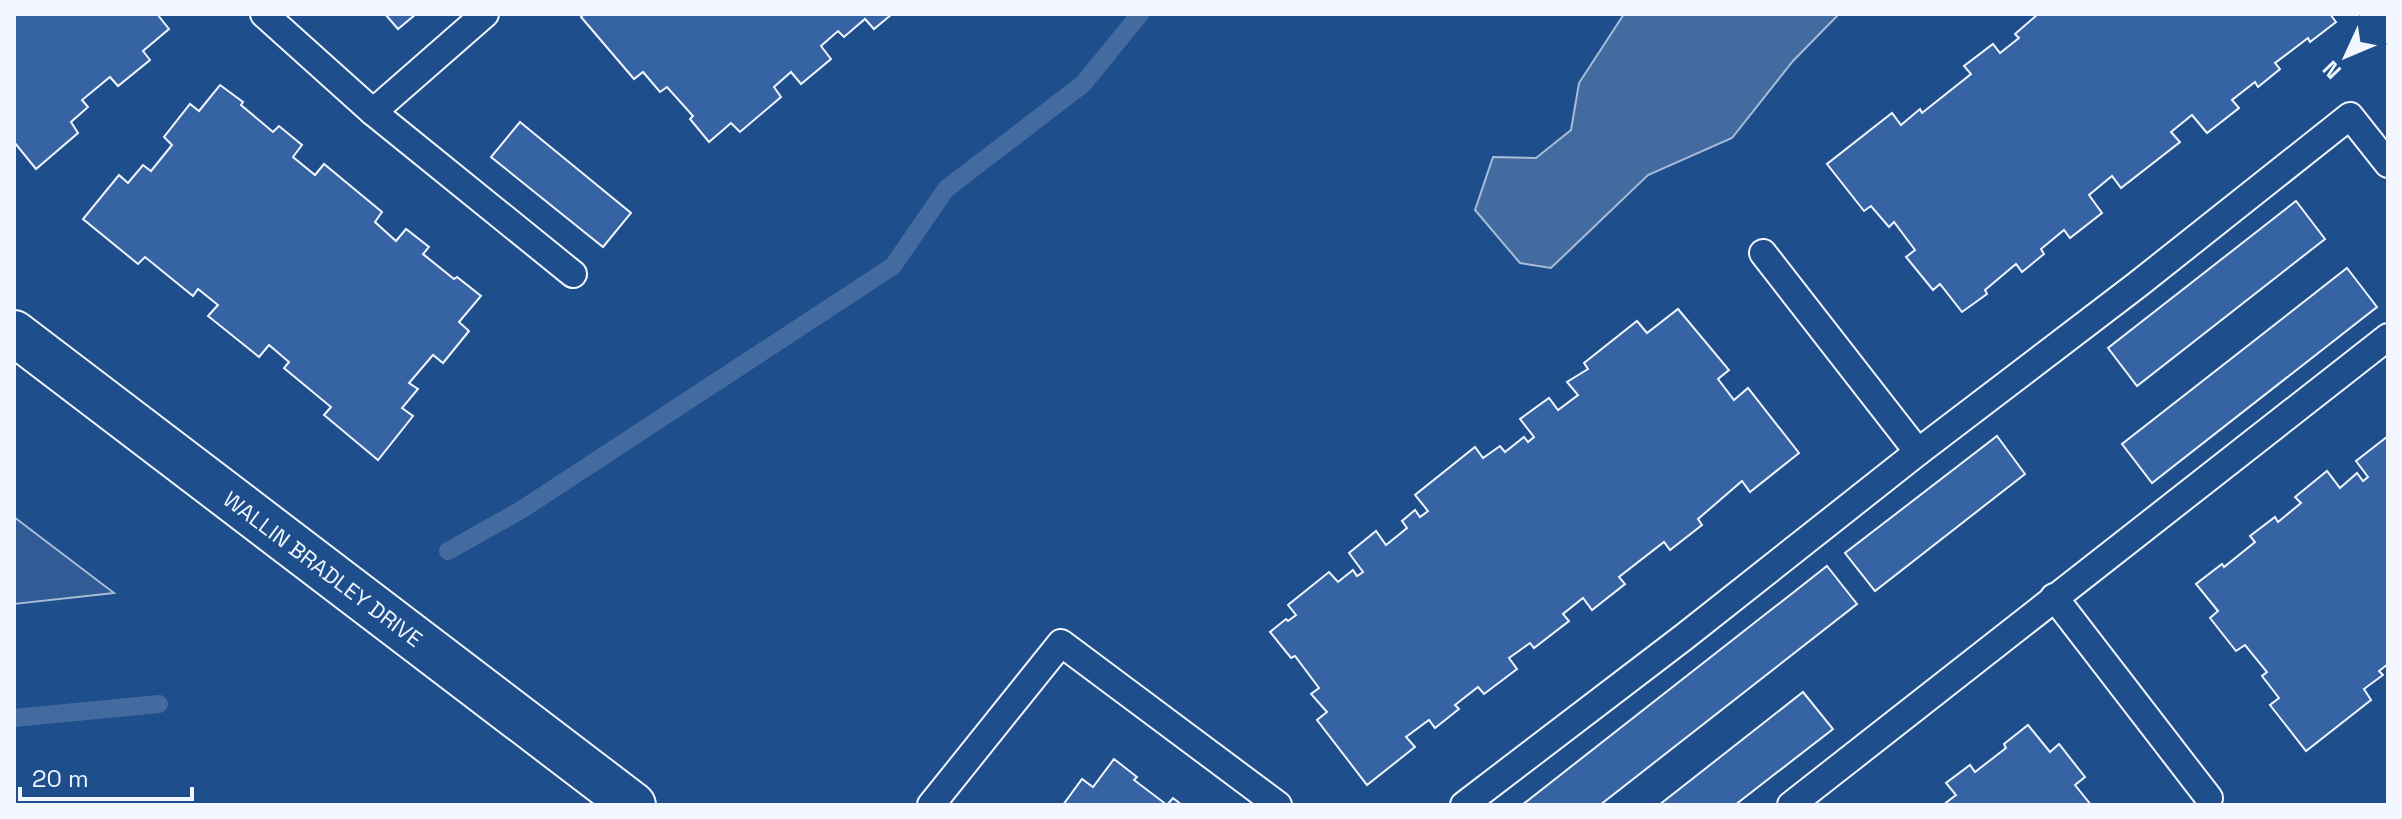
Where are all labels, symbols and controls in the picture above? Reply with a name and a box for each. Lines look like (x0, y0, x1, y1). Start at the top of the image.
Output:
north arrow (2306, 16, 2386, 96)
text: N (2316, 55, 2347, 85)
street label: WALLIN BRADLEY DRIVE (218, 485, 428, 653)
scale bar (20, 751, 192, 801)
text: 20 m (32, 763, 89, 794)

